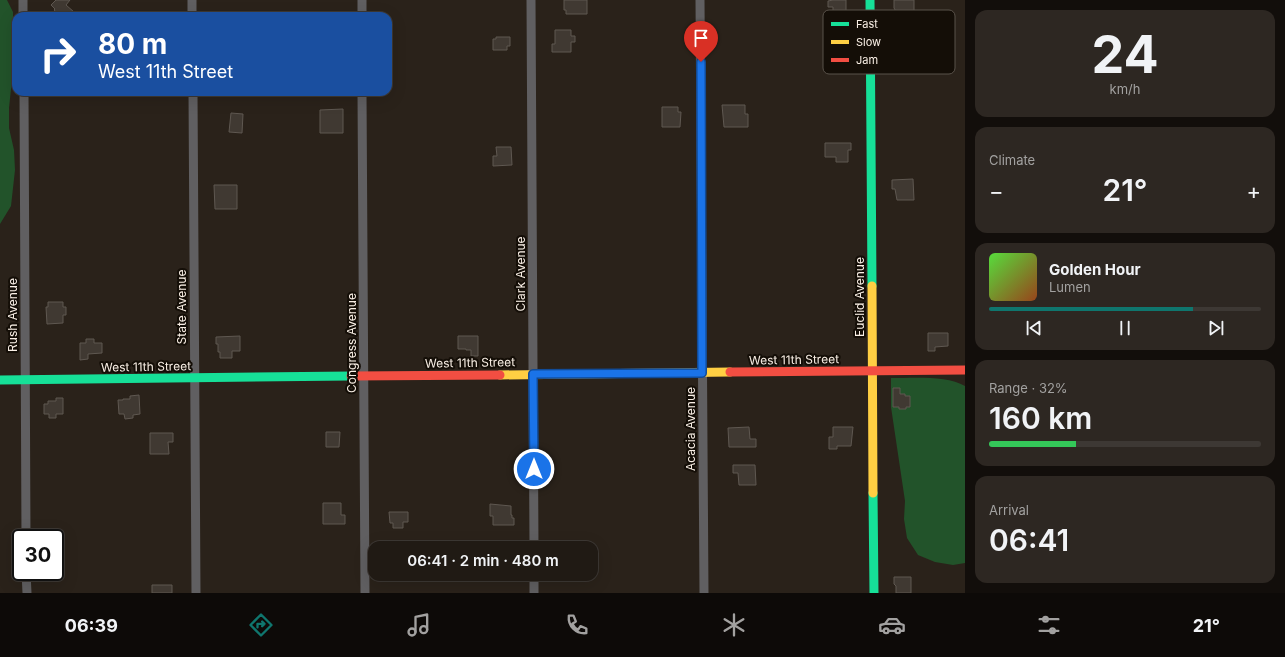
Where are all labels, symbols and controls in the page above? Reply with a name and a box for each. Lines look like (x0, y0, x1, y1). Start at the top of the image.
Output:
legend (823, 10, 955, 74)
text: Fast (856, 17, 878, 31)
pin (684, 21, 718, 62)
text: 24 (1091, 23, 1159, 86)
text: 80 m (98, 27, 167, 61)
icon: arrive (690, 27, 712, 49)
icon: right (32, 28, 84, 80)
text: Slow (856, 35, 881, 49)
text: Jam (856, 53, 878, 67)
text: West 11th Street (98, 61, 233, 82)
text: km/h (1110, 81, 1140, 97)
text: Climate (989, 152, 1035, 168)
text: 21° (1102, 172, 1148, 208)
text: − (989, 178, 1004, 204)
text: + (1246, 178, 1261, 204)
street label: Clark Avenue (513, 236, 528, 312)
street label: Euclid Avenue (852, 257, 867, 337)
text: Golden Hour (1049, 260, 1141, 279)
street label: State Avenue (174, 270, 189, 344)
street label: Rush Avenue (5, 278, 20, 352)
text: Lumen (1049, 279, 1091, 295)
street label: Congress Avenue (344, 293, 359, 393)
icon: previous (1023, 317, 1045, 339)
icon: pause (1114, 317, 1136, 339)
icon: next (1205, 317, 1227, 339)
street label: West 11th Street (749, 351, 839, 368)
street label: West 11th Street (425, 354, 515, 371)
street label: West 11th Street (101, 358, 191, 375)
text: Range · 32% (989, 380, 1068, 396)
street label: Acacia Avenue (683, 387, 698, 471)
text: 160 km (989, 400, 1092, 436)
position arrow (513, 448, 555, 490)
text: Arrival (989, 502, 1029, 518)
text: 06:41 (989, 522, 1069, 558)
speed limit sign: 30 (12, 529, 64, 581)
text: 06:41 · 2 min · 480 m (407, 551, 559, 570)
icon: directions (247, 611, 275, 639)
icon: music (405, 611, 433, 639)
icon: phone (563, 611, 591, 639)
icon: climate (720, 611, 748, 639)
icon: car (878, 611, 906, 639)
icon: filters (1035, 611, 1063, 639)
text: 06:39 (65, 615, 118, 636)
text: 21° (1193, 615, 1220, 636)

